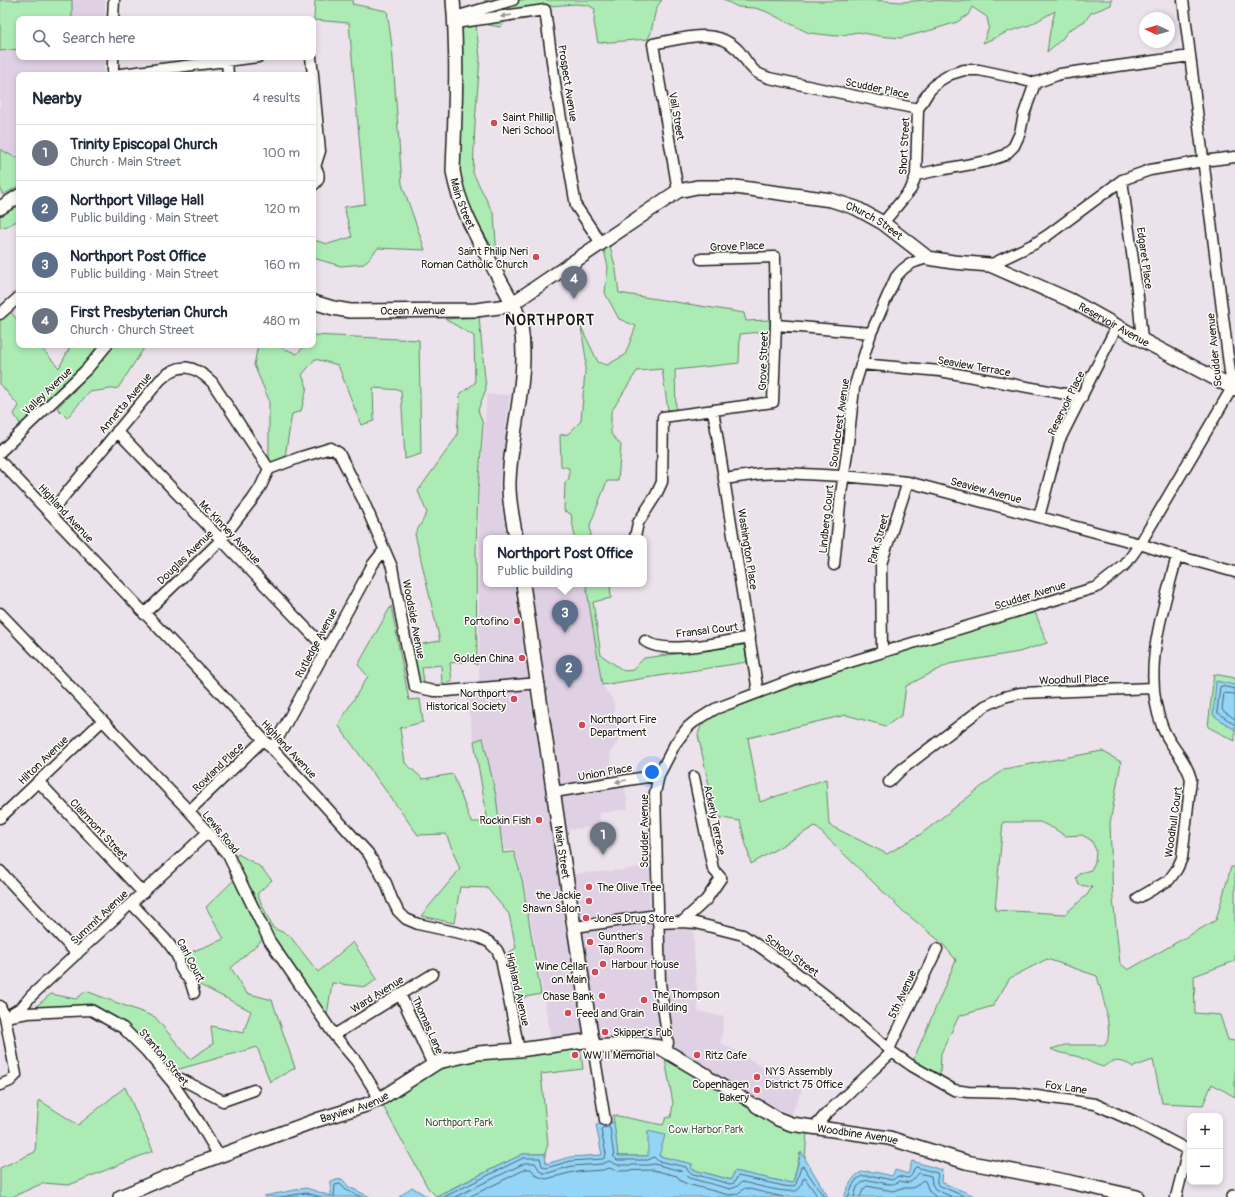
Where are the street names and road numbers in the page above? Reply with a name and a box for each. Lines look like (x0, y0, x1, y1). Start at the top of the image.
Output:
street label: Prospect Avenue (555, 44, 580, 123)
street label: Scudder Place (844, 75, 911, 102)
street label: Vail Street (666, 91, 687, 142)
street label: Short Street (896, 116, 913, 175)
street label: Main Street (447, 177, 478, 232)
street label: Church Street (844, 199, 906, 243)
street label: Edgaret Place (1134, 226, 1155, 290)
street label: Grove Place (710, 239, 765, 254)
street label: Reservoir Avenue (1076, 300, 1152, 350)
street label: Ocean Avenue (380, 304, 446, 318)
street label: Scudder Avenue (1204, 312, 1225, 387)
street label: Grove Street (756, 330, 771, 391)
street label: Seaview Terrace (936, 354, 1012, 379)
street label: Valley Avenue (20, 364, 75, 418)
street label: Reservoir Place (1045, 368, 1088, 438)
street label: Annetta Avenue (96, 370, 155, 436)
street label: Soundcrest Avenue (827, 377, 852, 468)
street label: Seaview Avenue (949, 475, 1023, 506)
street label: Highland Avenue (35, 481, 96, 546)
street label: Lindberg Court (816, 484, 837, 554)
street label: Mc Kinney Avenue (196, 498, 264, 567)
street label: Washington Place (735, 508, 760, 591)
street label: Park Street (865, 512, 892, 566)
street label: Douglas Avenue (155, 527, 216, 587)
street label: Woodside Avenue (399, 578, 428, 660)
street label: Scudder Avenue (993, 578, 1068, 613)
street label: Rutledge Avenue (293, 606, 340, 680)
street label: Fransal Court (675, 620, 740, 641)
street label: Woodhull Place (1039, 672, 1110, 687)
street label: Highland Avenue (258, 717, 319, 782)
street label: Hilton Avenue (16, 733, 71, 787)
street label: Rowland Place (190, 739, 247, 795)
street label: Union Place (577, 761, 634, 784)
street label: Ackerly Terrace (701, 784, 728, 857)
street label: Woodhull Court (1162, 785, 1185, 858)
street label: Scudder Avenue (638, 793, 651, 868)
street label: Clairmont Street (67, 796, 131, 863)
street label: Lewis Road (199, 808, 242, 856)
street label: Main Street (551, 825, 572, 880)
street label: Summit Avenue (68, 887, 131, 947)
street label: School Street (762, 931, 822, 980)
street label: Carl Court (174, 936, 208, 985)
street label: Highland Avenue (503, 951, 532, 1028)
street label: 5th Avenue (886, 967, 920, 1020)
street label: Ward Avenue (348, 973, 407, 1016)
street label: Thomas Lane (409, 994, 446, 1057)
street label: Stanton Street (136, 1026, 192, 1089)
street label: Fox Lane (1044, 1078, 1088, 1097)
street label: Bayview Avenue (318, 1089, 392, 1126)
street label: Woodbine Avenue (816, 1122, 900, 1148)

